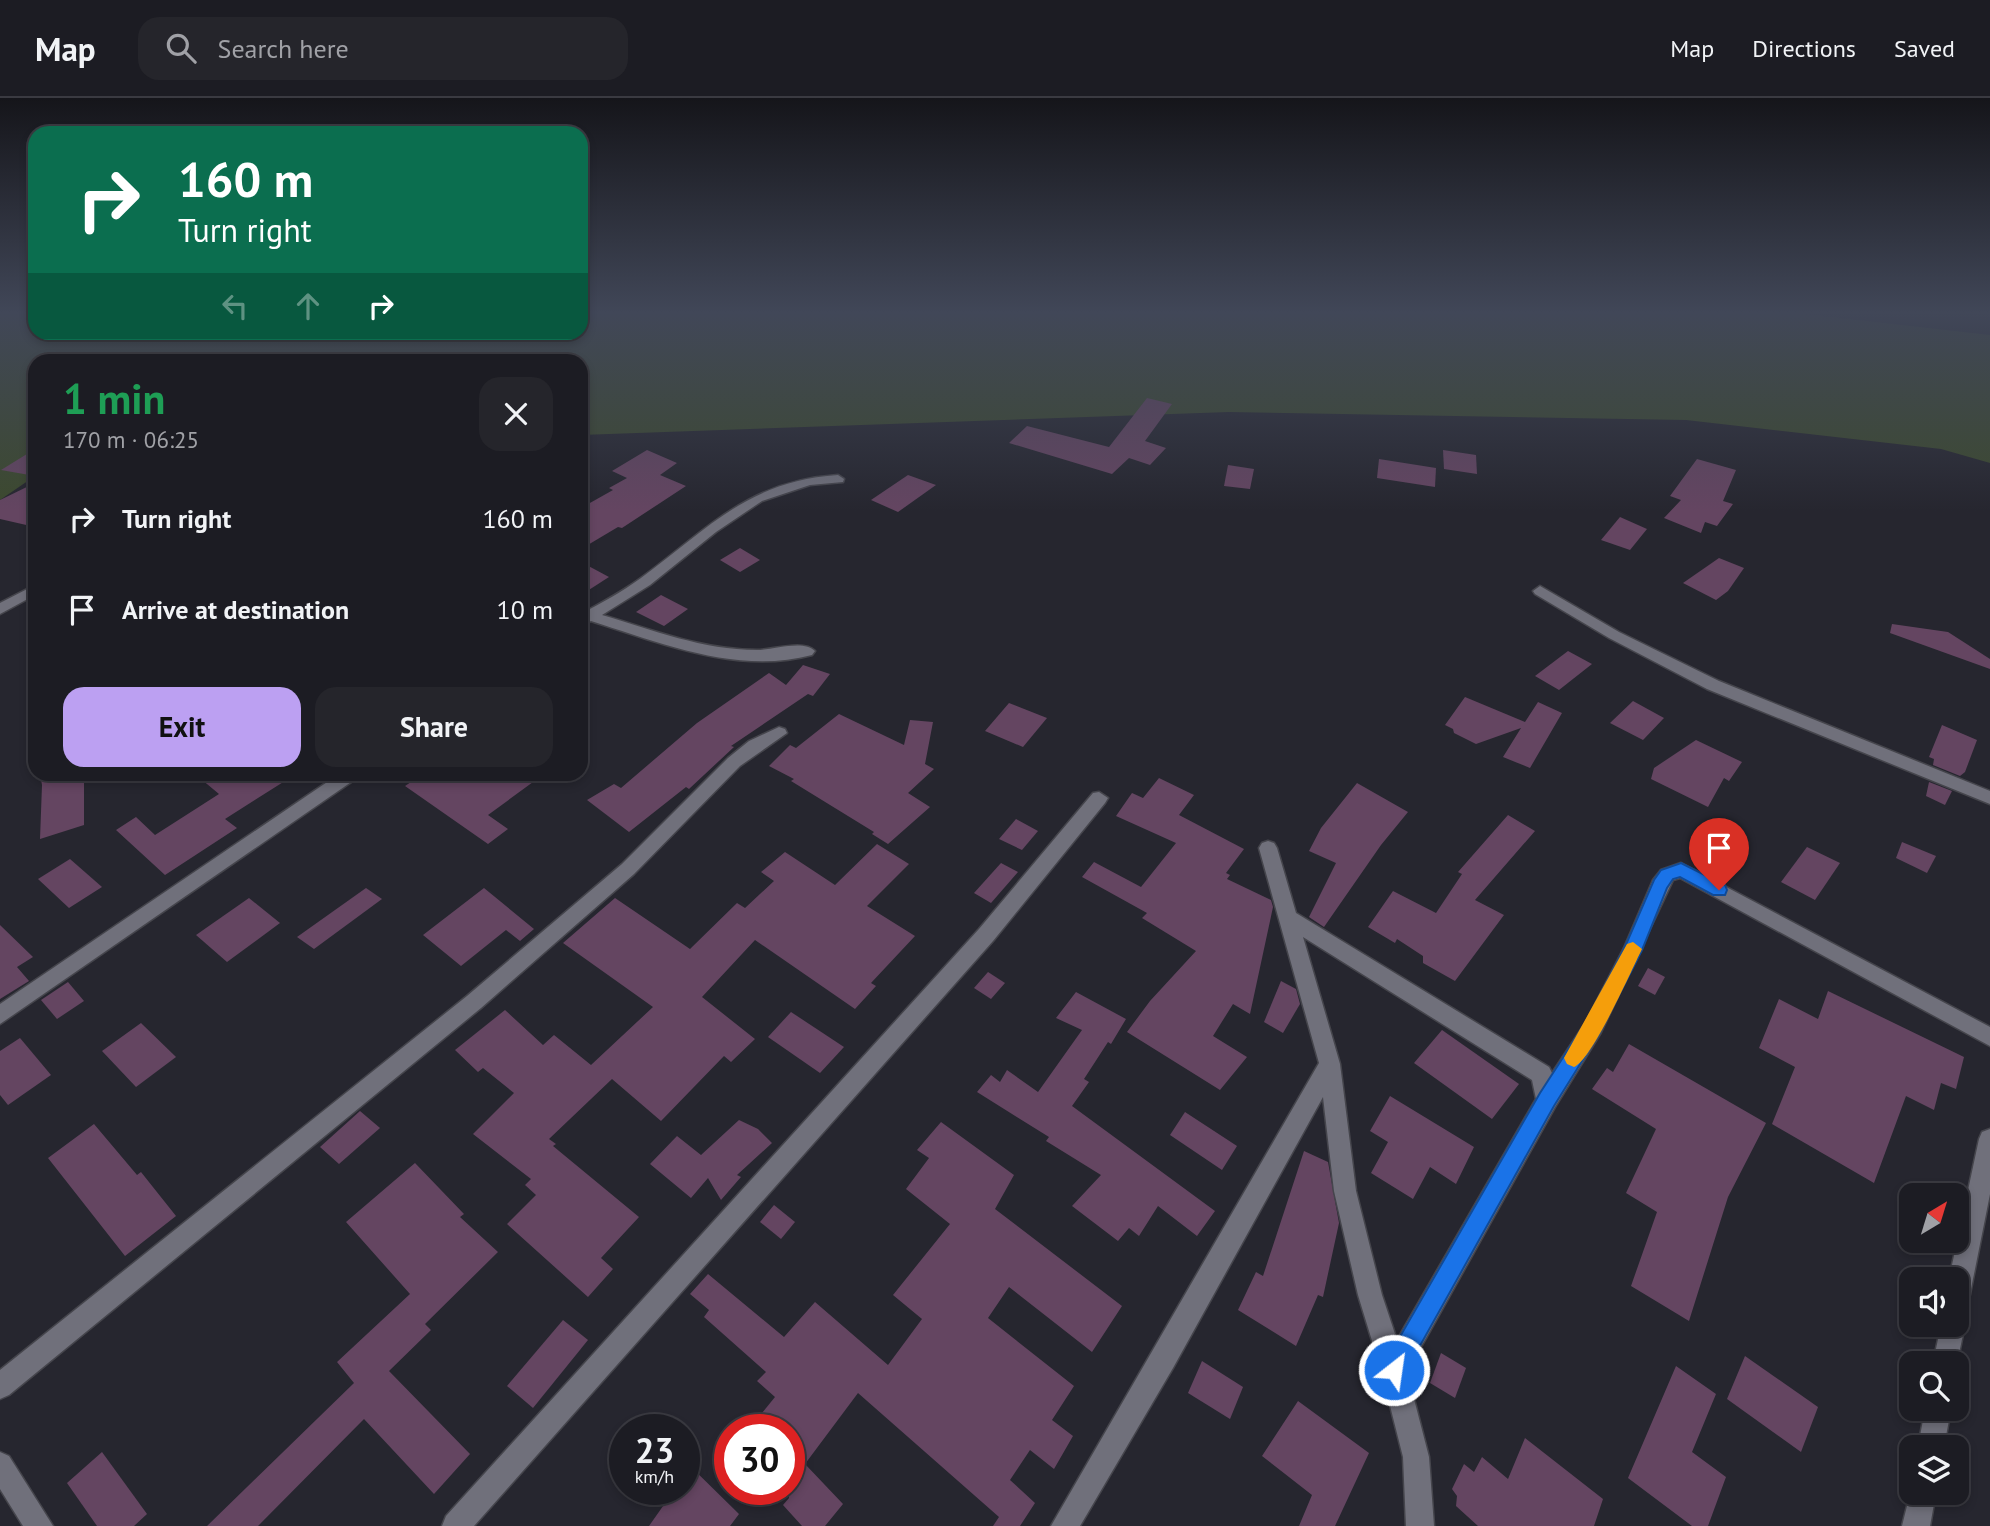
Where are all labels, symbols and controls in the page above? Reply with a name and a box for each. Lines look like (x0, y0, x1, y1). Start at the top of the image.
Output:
search box (138, 17, 628, 80)
text: Map (35, 27, 96, 70)
icon: search (162, 29, 200, 67)
text: Search here (218, 32, 349, 65)
text: Map (1670, 33, 1714, 64)
text: Directions (1752, 33, 1856, 64)
text: Saved (1894, 33, 1955, 64)
text: 160 m (178, 147, 313, 211)
icon: right (63, 154, 154, 245)
text: Turn right (178, 209, 312, 251)
icon: left (216, 287, 254, 325)
icon: ahead (289, 287, 327, 325)
icon: right (362, 287, 400, 325)
text: 1 min (63, 371, 165, 426)
button: close (479, 377, 553, 451)
text: 170 m · 06:25 (63, 425, 199, 454)
icon: right (63, 500, 101, 538)
text: Turn right (122, 502, 231, 535)
text: 160 m (482, 502, 553, 535)
icon: arrive (63, 591, 101, 629)
text: Arrive at destination (122, 593, 349, 626)
text: 10 m (497, 593, 553, 626)
button: Exit (63, 687, 301, 767)
button: Share (315, 687, 553, 767)
pin (1689, 818, 1749, 890)
icon: arrive (1700, 829, 1738, 867)
north arrow (1899, 1183, 1969, 1253)
map controls (1899, 1183, 1969, 1505)
button: sound (1899, 1267, 1969, 1337)
position arrow (1357, 1333, 1431, 1407)
button: search (1899, 1351, 1969, 1421)
speed limit sign: 30 (714, 1414, 805, 1505)
text: 23 (635, 1427, 674, 1473)
button: layers (1899, 1435, 1969, 1505)
text: km/h (635, 1465, 674, 1488)

